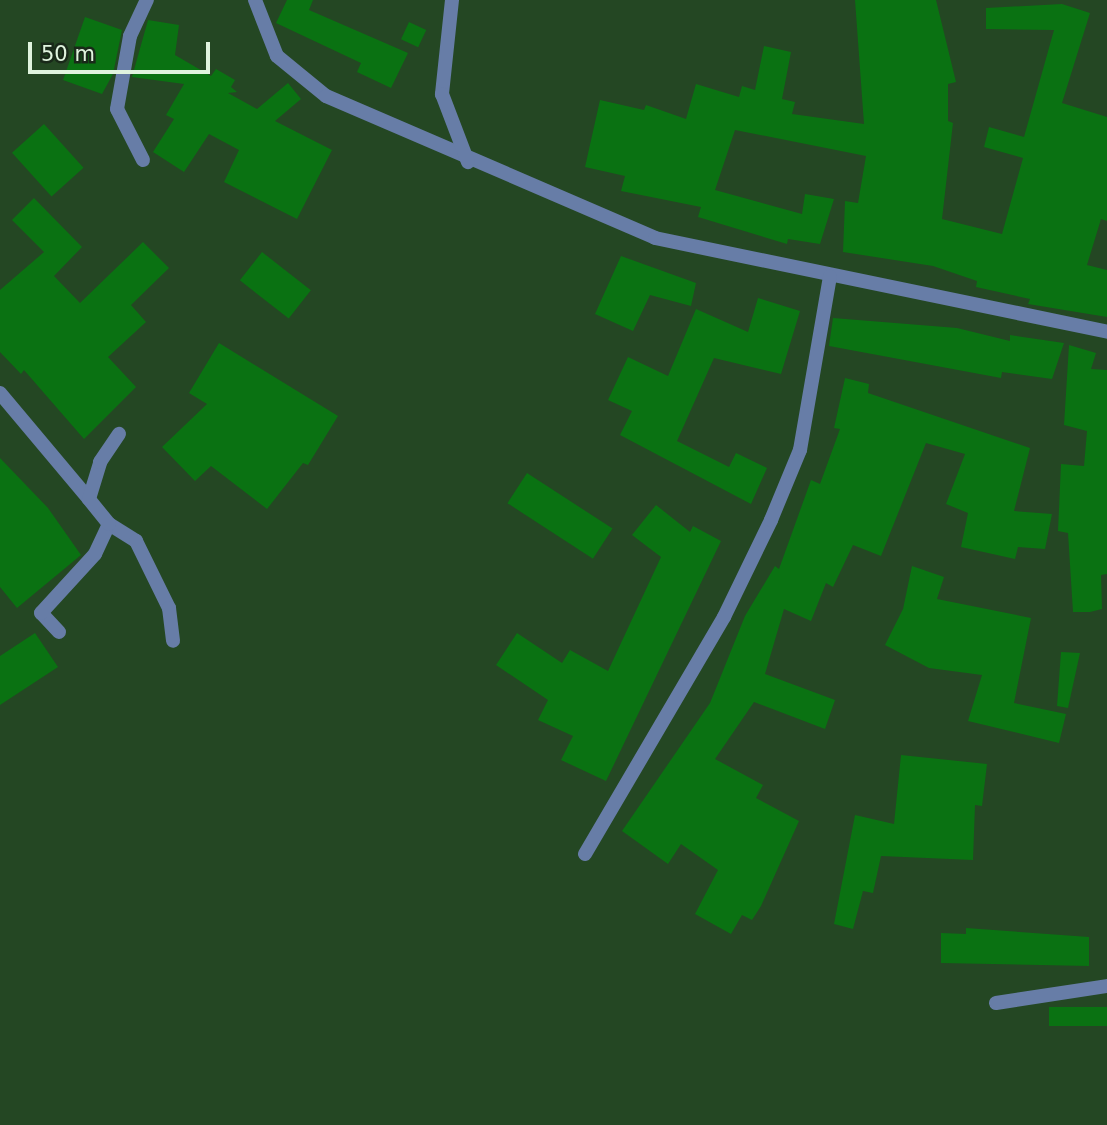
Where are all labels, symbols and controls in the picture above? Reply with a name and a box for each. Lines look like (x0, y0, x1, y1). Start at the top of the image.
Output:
scale bar (32, 28, 214, 72)
text: 50 m (41, 42, 95, 66)

